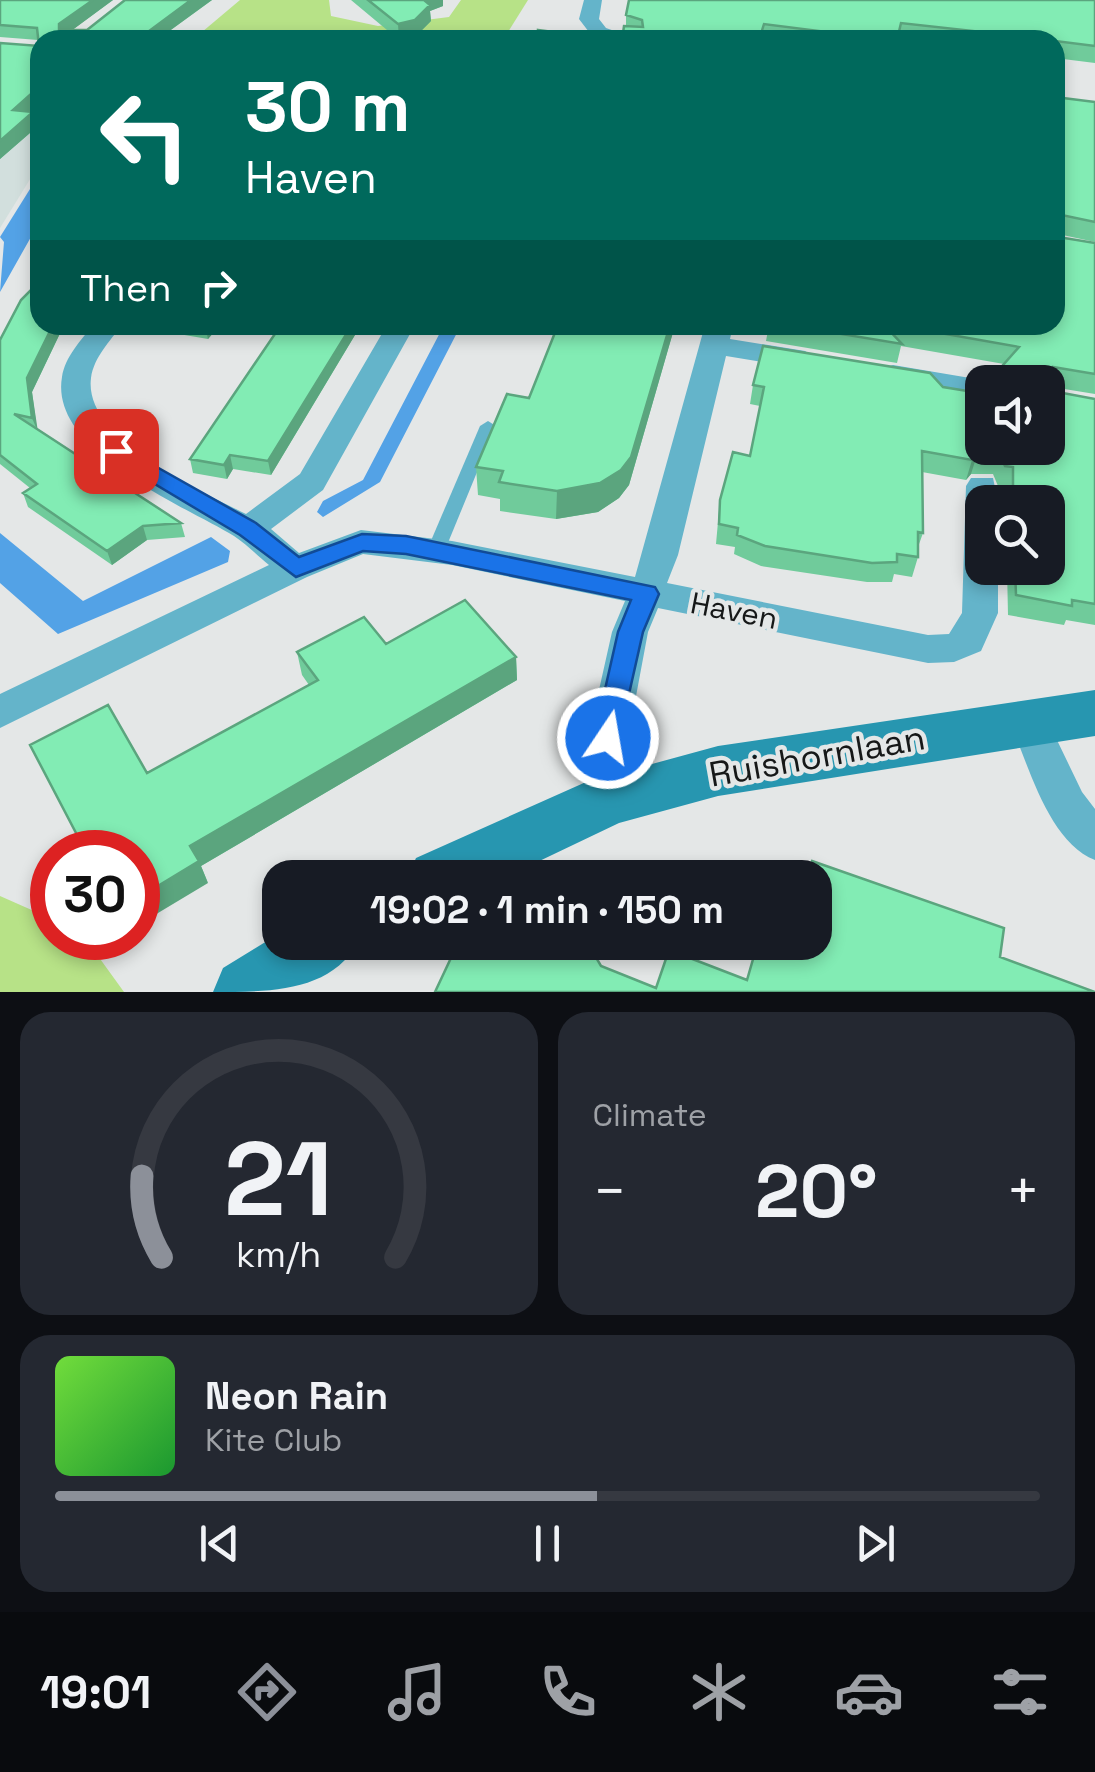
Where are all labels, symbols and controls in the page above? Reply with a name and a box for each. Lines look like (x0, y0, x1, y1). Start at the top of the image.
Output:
text: 30 m (245, 62, 410, 151)
icon: left (80, 70, 210, 200)
text: Haven (245, 149, 377, 206)
icon: right (191, 260, 246, 315)
text: Then (80, 264, 171, 312)
map controls (965, 365, 1065, 585)
button: sound (965, 365, 1065, 465)
pin (74, 409, 159, 494)
icon: arrive (89, 424, 144, 479)
button: search (965, 485, 1065, 585)
street label: Haven (687, 583, 781, 638)
position arrow (556, 686, 660, 790)
street label: Ruishornlaan (706, 715, 928, 797)
speed limit sign: 30 (30, 830, 160, 960)
text: 19:02 · 1 min · 150 m (370, 886, 724, 934)
text: Climate (593, 1095, 707, 1135)
text: 21 (224, 1113, 333, 1245)
text: 20° (755, 1143, 878, 1239)
text: − (593, 1156, 627, 1226)
text: + (1006, 1156, 1040, 1226)
text: km/h (236, 1232, 321, 1277)
text: Neon Rain (205, 1372, 388, 1420)
text: Kite Club (205, 1420, 342, 1460)
icon: previous (192, 1516, 247, 1571)
icon: pause (520, 1516, 575, 1571)
icon: next (848, 1516, 903, 1571)
icon: directions (232, 1657, 302, 1727)
icon: music (382, 1657, 452, 1727)
icon: phone (533, 1657, 603, 1727)
icon: climate (684, 1657, 754, 1727)
icon: car (834, 1657, 904, 1727)
icon: filters (985, 1657, 1055, 1727)
text: 19:01 (40, 1664, 151, 1721)

